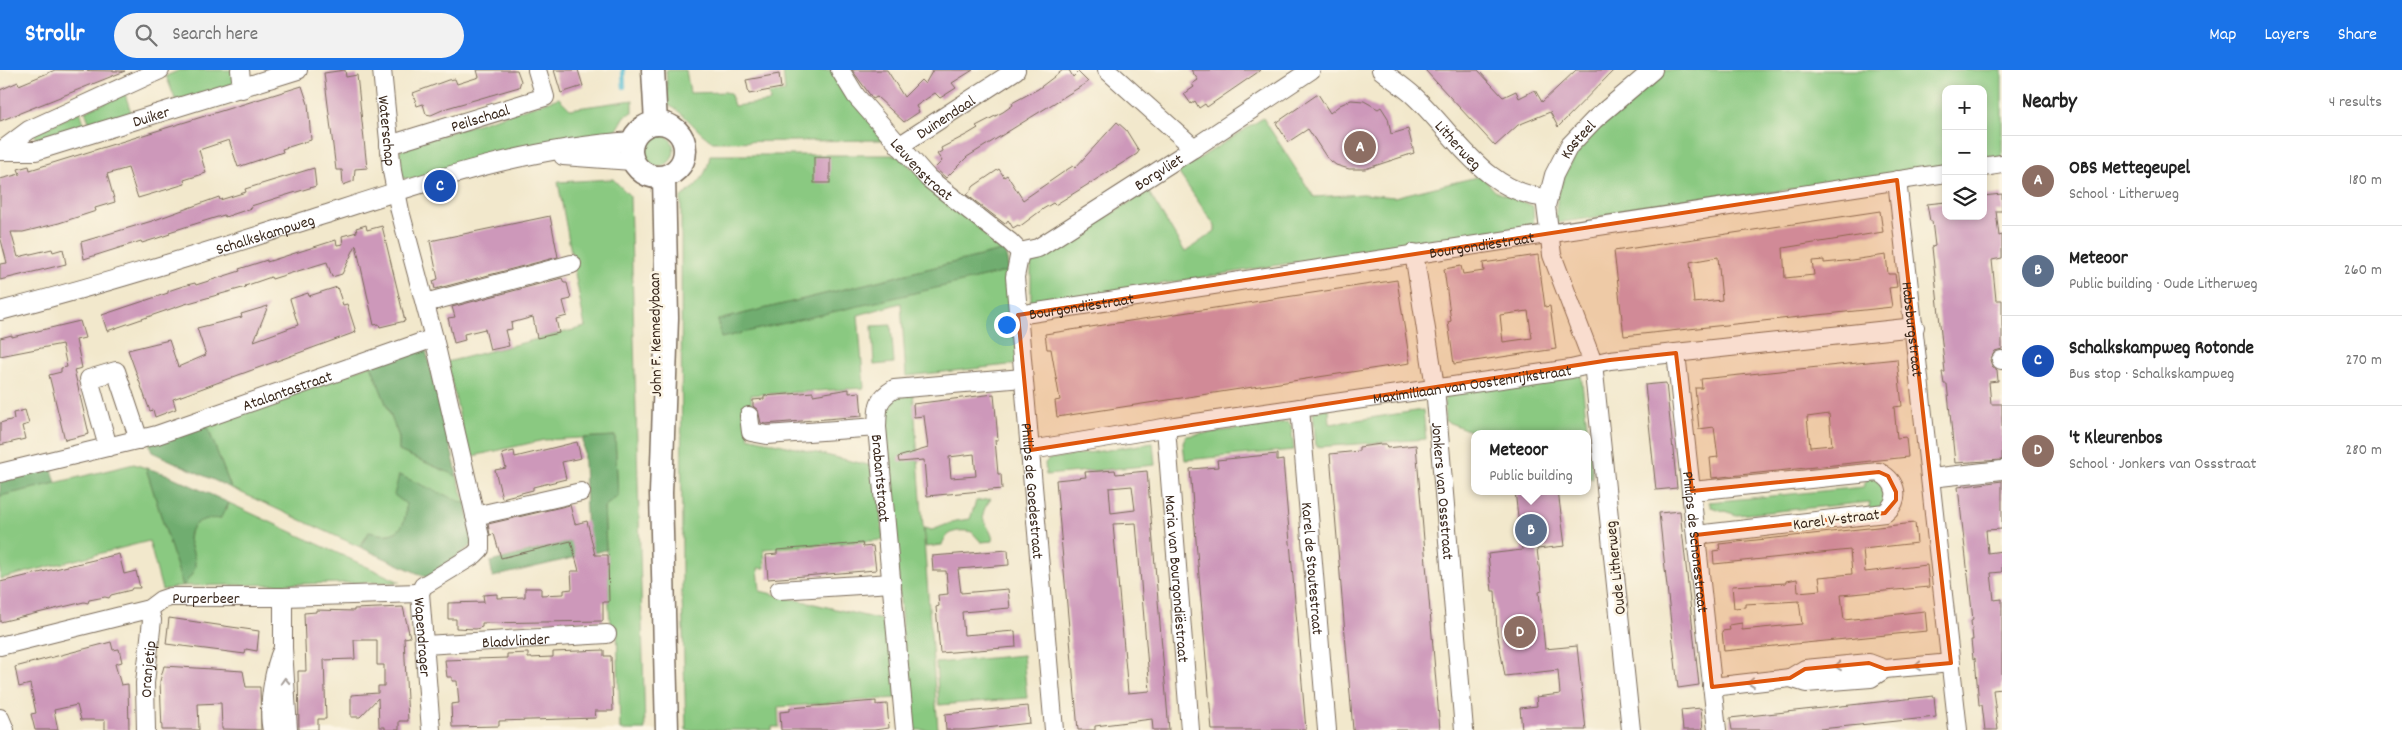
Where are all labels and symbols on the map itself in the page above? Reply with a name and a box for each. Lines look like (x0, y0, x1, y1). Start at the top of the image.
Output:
street label: Duinendaal (912, 90, 981, 146)
street label: Waterschap (371, 94, 400, 167)
street label: Peilschaal (448, 100, 513, 139)
street label: Duiker (130, 101, 173, 134)
street label: Litherweg (1428, 116, 1486, 176)
street label: Kasteel (1555, 116, 1602, 163)
pin: A (1344, 128, 1376, 166)
street label: Leuvenstraat (884, 134, 957, 208)
street label: Borgvliet (1130, 149, 1188, 197)
pin: C (424, 167, 456, 205)
street label: Schalkskampweg (213, 210, 318, 262)
street label: Bourgondiëstraat (1428, 227, 1536, 266)
street label: John F. Kennedybaan (644, 273, 669, 397)
street label: Habsburgstraat (1894, 281, 1928, 378)
street label: Bourgondiëstraat (1028, 288, 1136, 327)
your location (994, 312, 1020, 338)
street label: Maximiliaan van Oostenrijkstraat (1371, 360, 1573, 411)
street label: Atalantastraat (239, 366, 336, 418)
street label: Philips de Goedestraat (1014, 422, 1048, 560)
street label: Jonkers van Ossstraat (1424, 422, 1459, 561)
street label: Brabantstraat (864, 433, 895, 523)
street label: Philips de Schonestraat (1675, 470, 1713, 614)
street label: Maria van Bourgondiëstraat (1157, 494, 1194, 664)
street label: Karel de Stoutestraat (1294, 501, 1328, 636)
street label: Karel V-straat (1792, 504, 1881, 537)
pin: B (1515, 511, 1547, 549)
street label: Oude Litherweg (1600, 520, 1633, 616)
street label: Purperbeer (172, 588, 240, 611)
street label: Wapendrager (406, 597, 436, 678)
pin: D (1504, 613, 1536, 651)
street label: Bladvlinder (481, 628, 551, 656)
street label: Oranjetip (136, 640, 164, 698)
one-way arrow (1833, 660, 1841, 671)
one-way arrow (1914, 660, 1922, 671)
one-way arrow (280, 677, 291, 685)
one-way arrow (1747, 677, 1755, 688)

